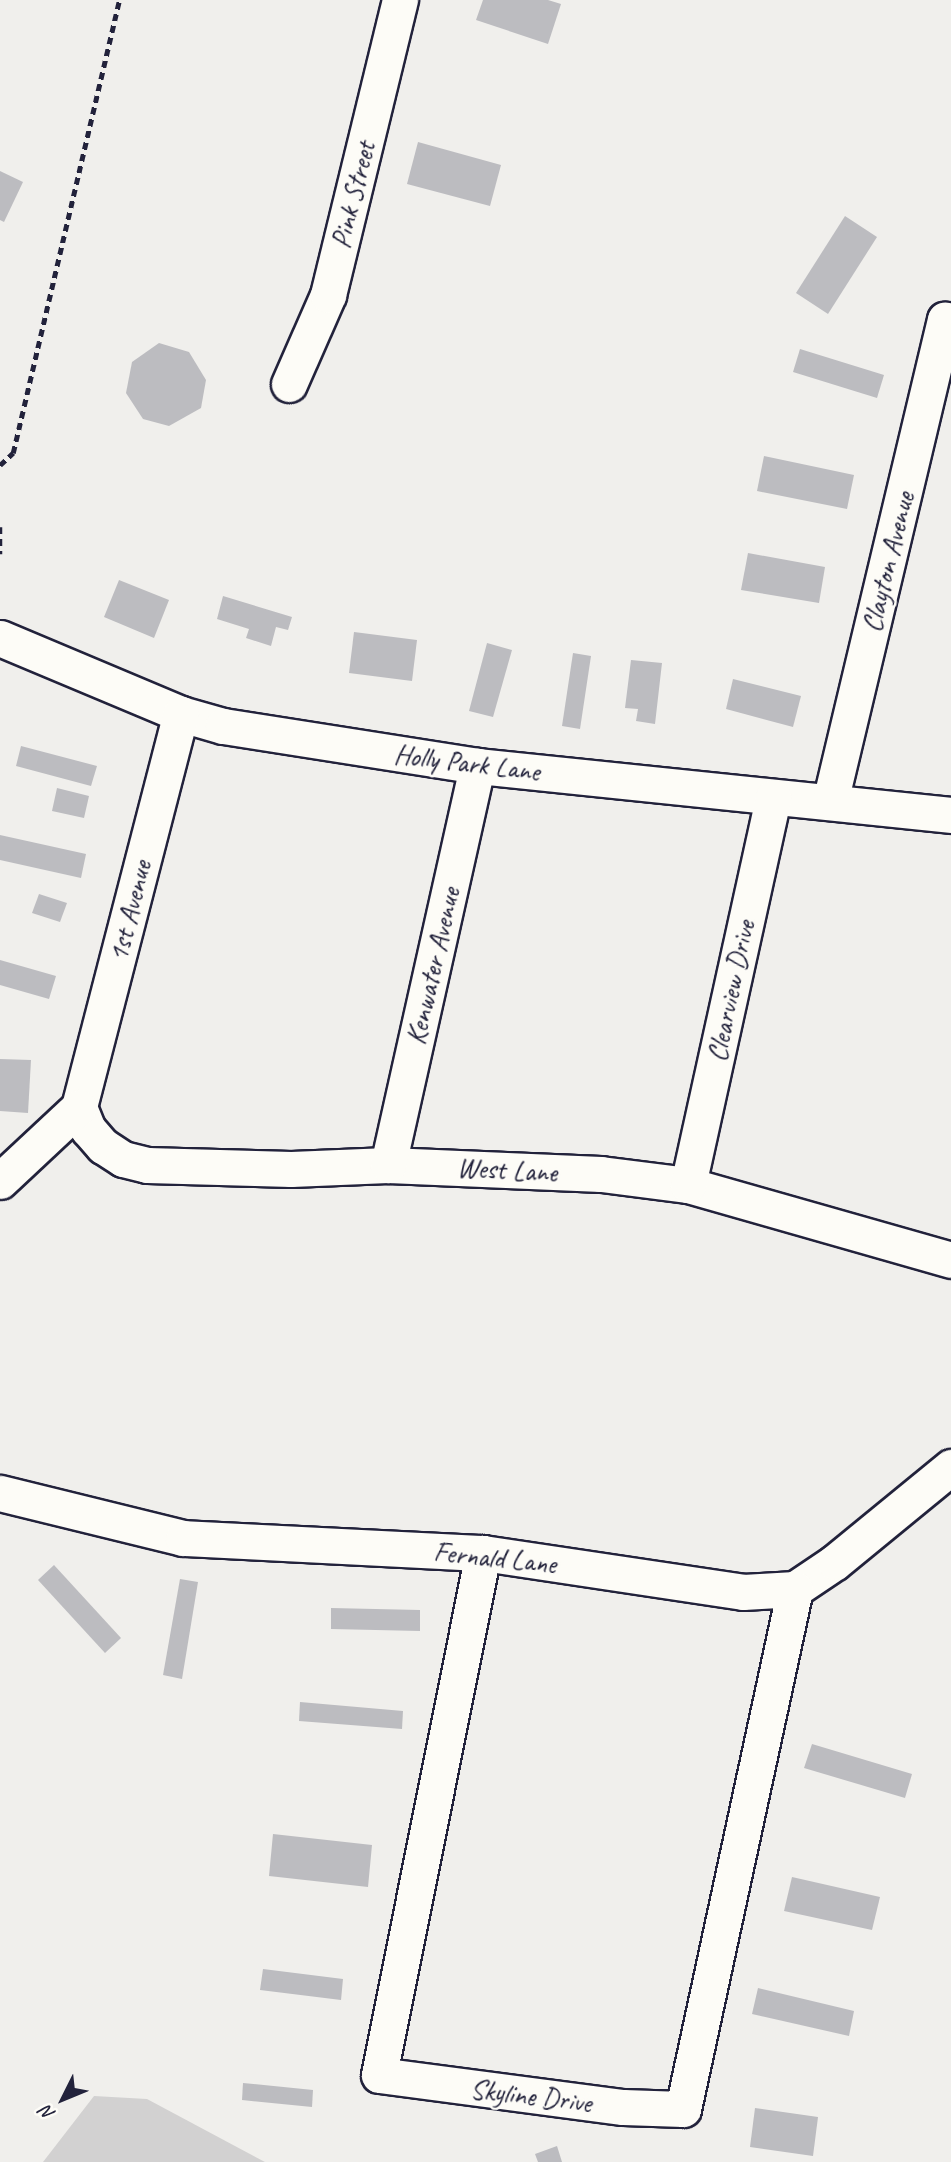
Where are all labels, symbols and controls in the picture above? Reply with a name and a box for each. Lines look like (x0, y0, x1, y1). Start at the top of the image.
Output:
street label: Pink Street (324, 138, 382, 252)
street label: Clayton Avenue (854, 489, 922, 635)
street label: Holly Park Lane (391, 737, 543, 789)
street label: 1st Avenue (101, 857, 159, 965)
street label: Kenwater Avenue (399, 884, 467, 1048)
street label: Clearview Drive (700, 917, 762, 1065)
street label: West Lane (456, 1151, 558, 1189)
street label: Fernald Lane (432, 1535, 558, 1581)
north arrow (28, 2064, 98, 2134)
street label: Skyline Drive (468, 2072, 594, 2120)
text: N (35, 2101, 60, 2126)

